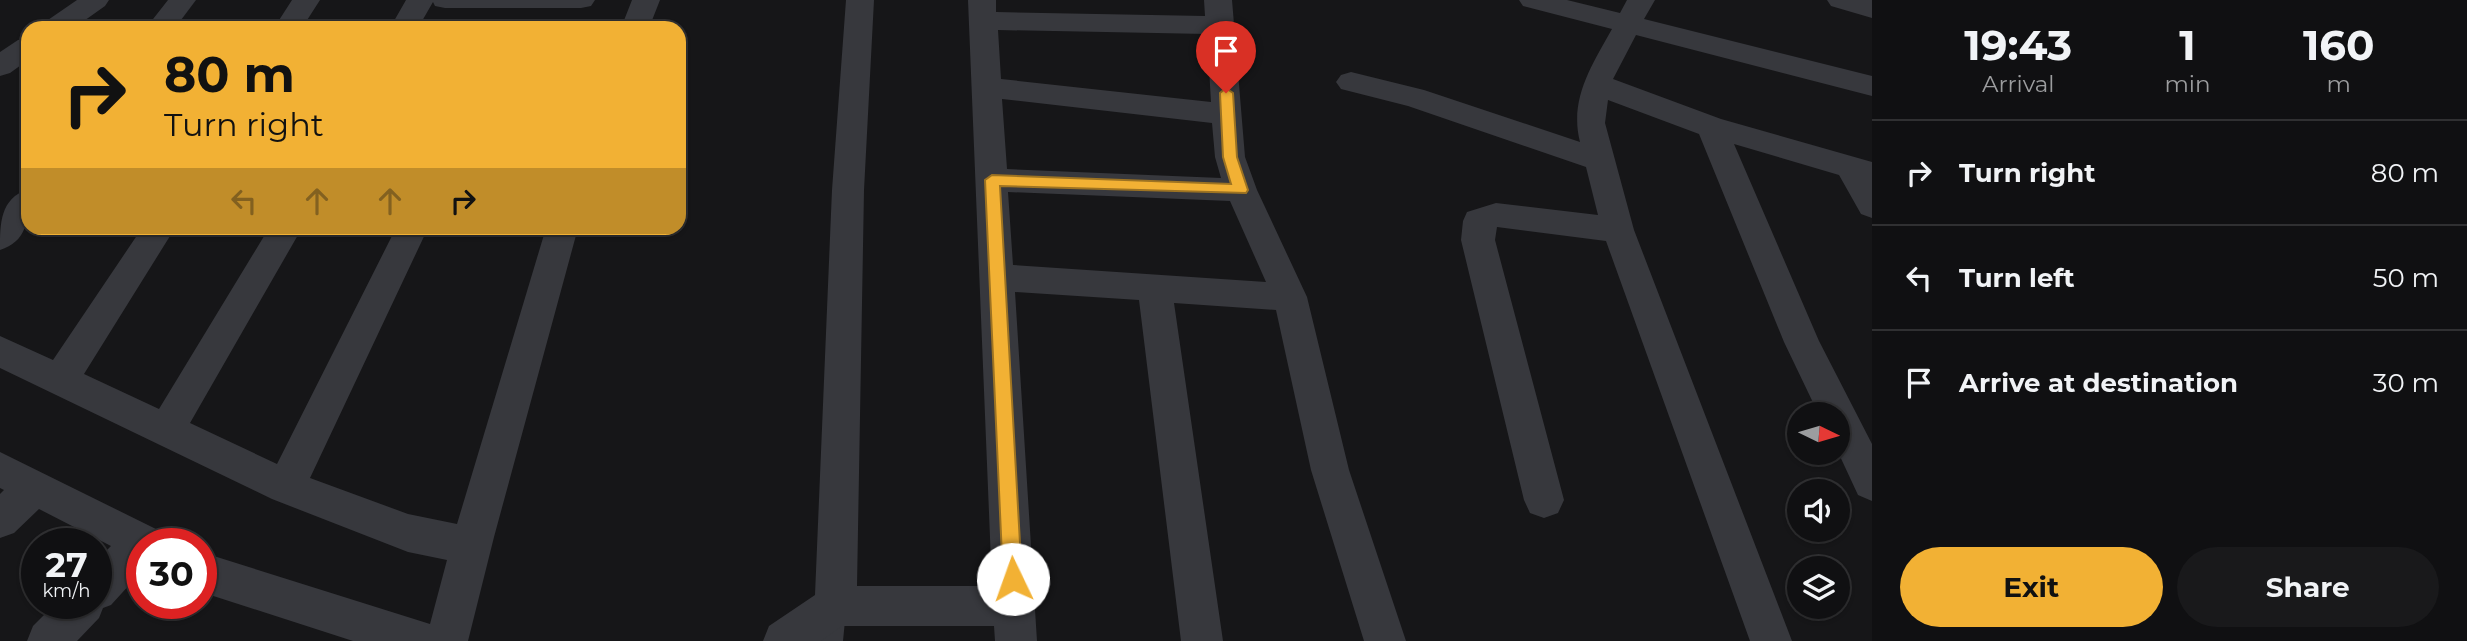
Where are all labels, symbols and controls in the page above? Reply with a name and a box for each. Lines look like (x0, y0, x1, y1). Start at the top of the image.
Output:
text: 19:43 (1964, 19, 2072, 71)
text: 1 (2179, 19, 2196, 71)
text: 160 (2303, 19, 2375, 71)
pin (1196, 21, 1256, 93)
icon: arrive (1207, 32, 1245, 70)
text: 80 m (164, 45, 295, 104)
icon: right (49, 49, 140, 140)
text: Arrival (1982, 70, 2054, 98)
text: min (2164, 70, 2211, 98)
text: m (2327, 70, 2351, 98)
text: Turn right (164, 105, 324, 144)
icon: right (1900, 154, 1938, 192)
text: Turn right (1959, 157, 2095, 189)
text: 80 m (2371, 157, 2439, 189)
icon: left (225, 182, 263, 220)
icon: ahead (298, 182, 336, 220)
icon: ahead (371, 182, 409, 220)
icon: right (444, 182, 482, 220)
icon: left (1900, 259, 1938, 297)
text: Turn left (1959, 262, 2075, 294)
text: 50 m (2373, 262, 2439, 294)
icon: arrive (1900, 364, 1938, 402)
text: Arrive at destination (1959, 367, 2238, 399)
text: 30 m (2373, 367, 2439, 399)
north arrow (1787, 402, 1850, 466)
map controls (1787, 402, 1850, 619)
button: sound (1787, 479, 1850, 542)
speed limit sign: 30 (126, 528, 217, 619)
position arrow (976, 542, 1050, 616)
text: 27 (45, 543, 88, 586)
button: Exit (1900, 547, 2163, 627)
button: Share (2177, 547, 2439, 627)
button: layers (1787, 556, 1850, 619)
text: km/h (42, 580, 91, 602)

